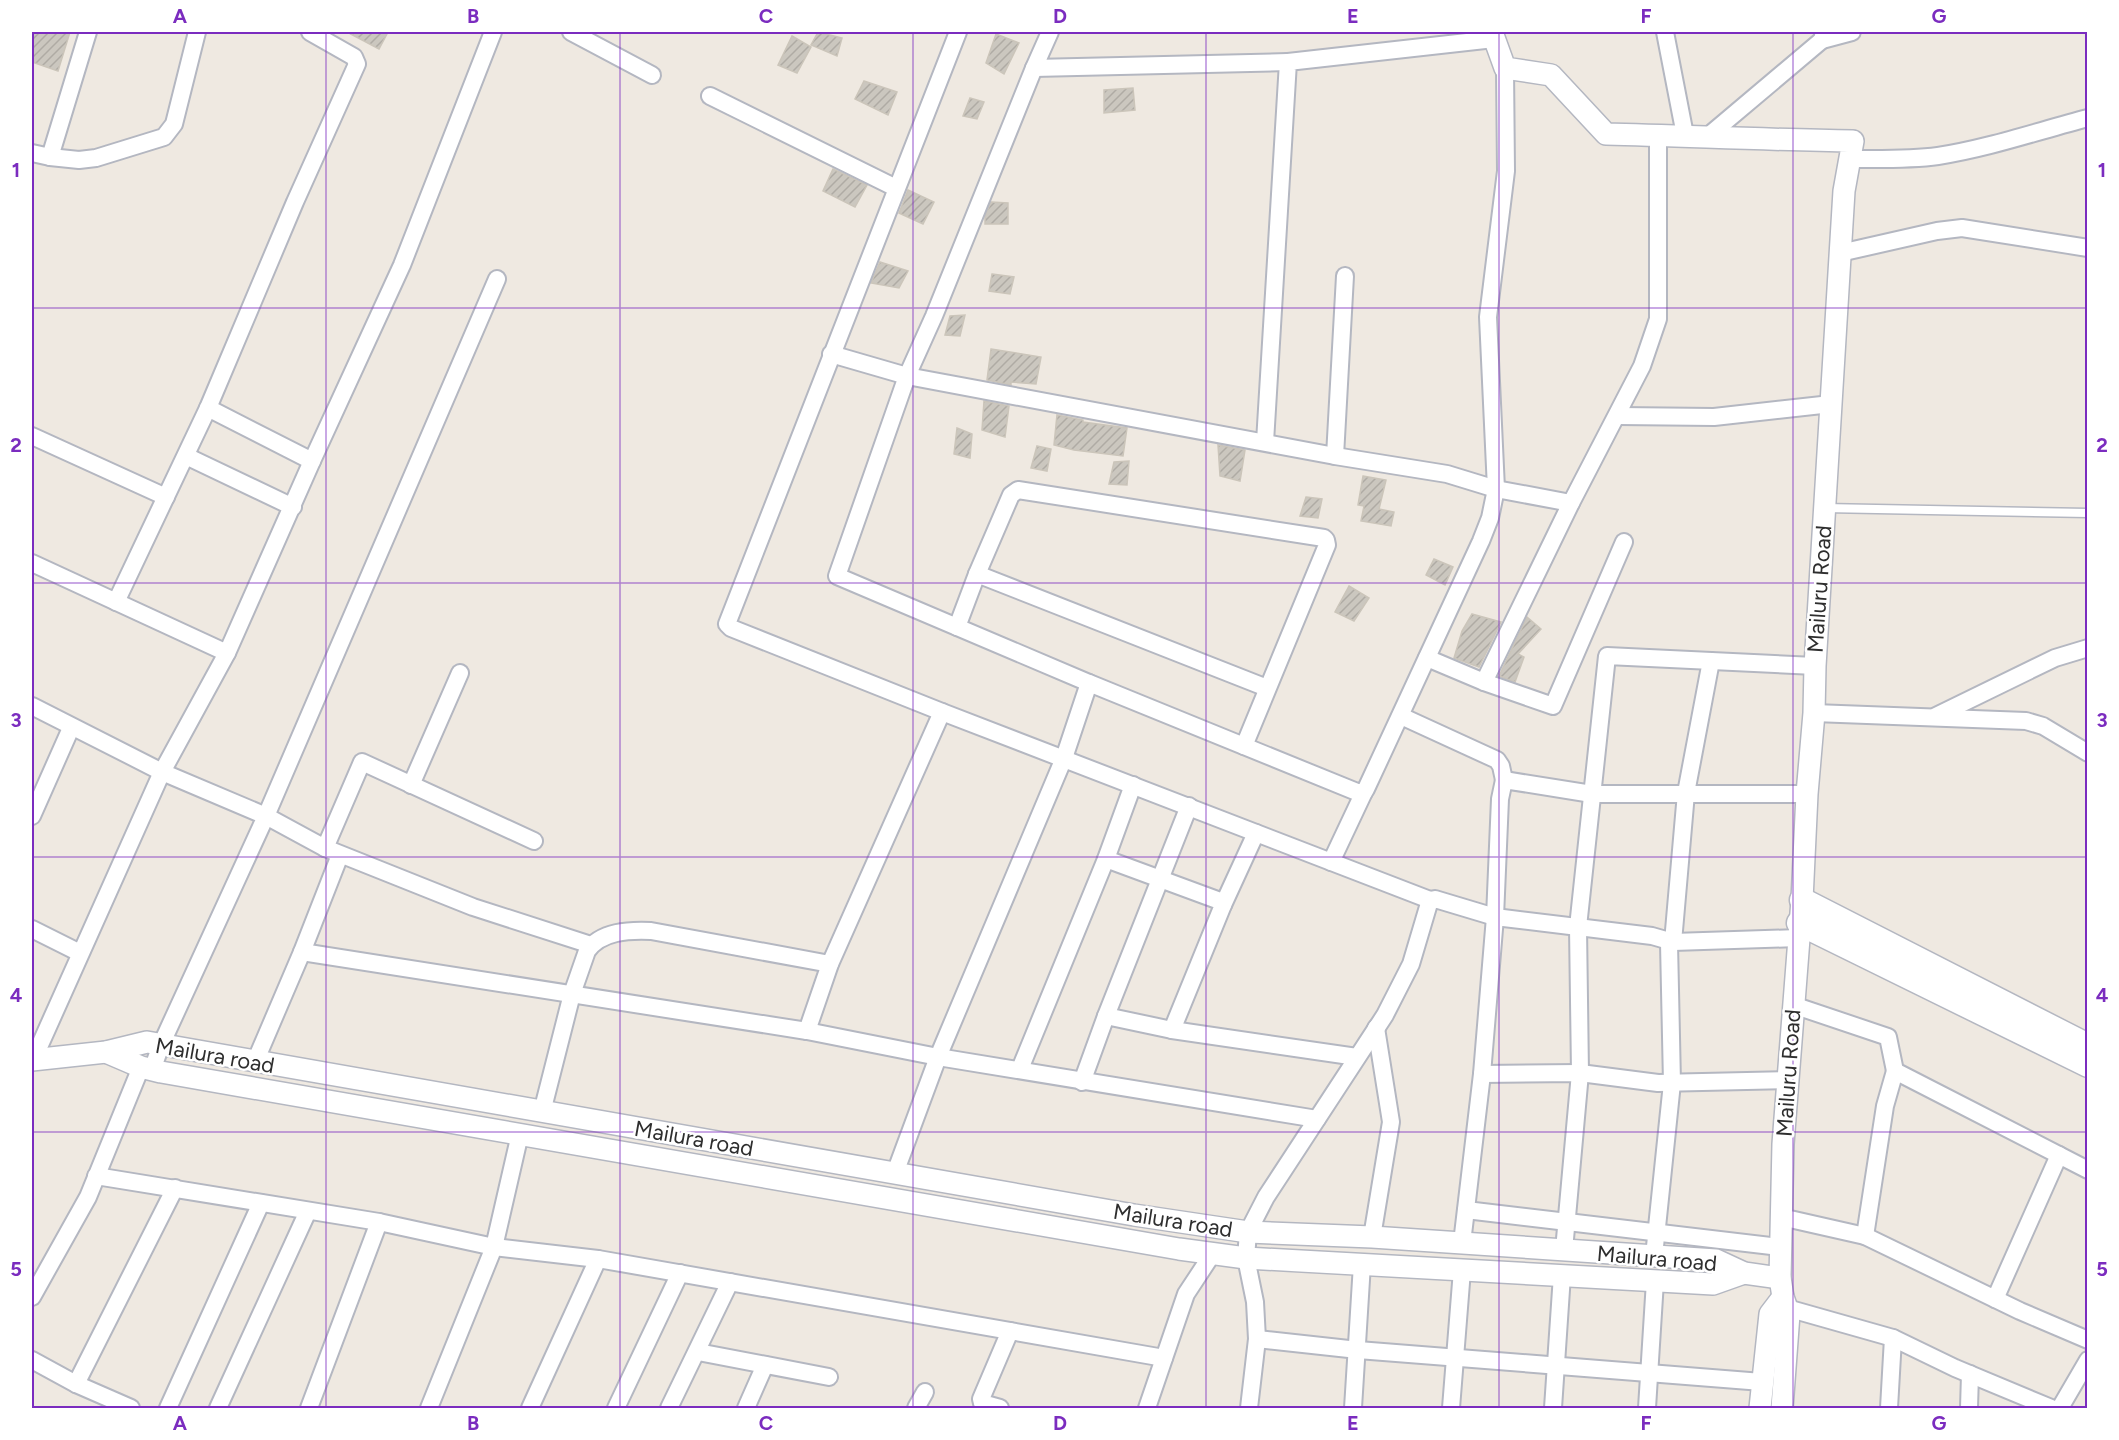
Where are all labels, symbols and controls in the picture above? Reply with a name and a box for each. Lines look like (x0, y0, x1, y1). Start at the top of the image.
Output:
text: A (173, 4, 188, 28)
text: B (467, 4, 479, 28)
text: C (759, 4, 773, 28)
text: D (1053, 4, 1067, 28)
text: E (1347, 4, 1359, 28)
text: F (1640, 4, 1652, 28)
text: G (1932, 4, 1947, 28)
text: 1 (12, 158, 20, 182)
text: 1 (2098, 158, 2106, 182)
text: 2 (10, 433, 22, 457)
text: 2 (2096, 433, 2108, 457)
street label: Mailuru Road (1802, 524, 1837, 654)
text: 3 (10, 708, 22, 732)
text: 3 (2096, 708, 2108, 732)
text: 4 (10, 983, 23, 1007)
text: 4 (2096, 983, 2109, 1007)
street label: Mailuru Road (1771, 1008, 1806, 1138)
street label: Mailura road (153, 1032, 277, 1079)
street label: Mailura road (632, 1115, 756, 1162)
street label: Mailura road (1111, 1198, 1235, 1243)
street label: Mailura road (1596, 1240, 1718, 1277)
text: 5 (10, 1257, 22, 1281)
text: 5 (2096, 1257, 2108, 1281)
text: A (173, 1411, 188, 1435)
text: B (467, 1411, 479, 1435)
text: C (759, 1411, 773, 1435)
text: D (1053, 1411, 1067, 1435)
text: E (1347, 1411, 1359, 1435)
text: F (1640, 1411, 1652, 1435)
text: G (1932, 1411, 1947, 1435)

